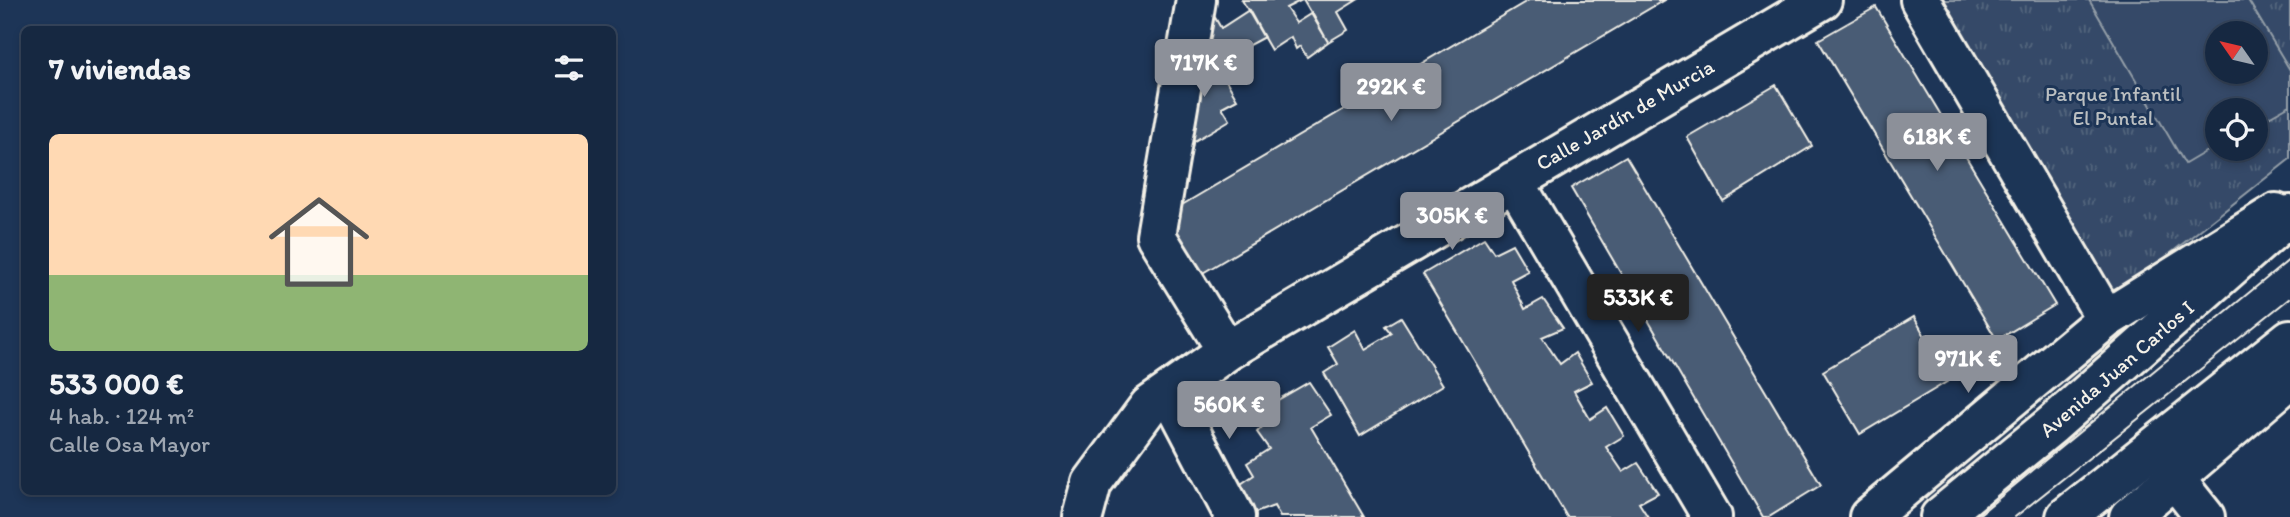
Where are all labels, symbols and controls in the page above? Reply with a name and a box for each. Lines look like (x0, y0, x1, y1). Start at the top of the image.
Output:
north arrow (2205, 21, 2268, 84)
map controls (2205, 21, 2268, 161)
pin: 717K € (1147, 40, 1261, 99)
text: 717K € (1171, 48, 1237, 76)
icon: filters (550, 49, 588, 87)
text: 7 viviendas (49, 50, 191, 87)
street label: Calle Jardín de Murcia (1531, 53, 1718, 176)
pin: 292K € (1334, 64, 1448, 123)
text: 292K € (1356, 72, 1426, 100)
park label: Parque Infantil El Puntal (2045, 81, 2181, 130)
button: locate (2205, 98, 2268, 161)
pin: 618K € (1880, 114, 1994, 173)
text: 618K € (1903, 122, 1971, 150)
icon: home (256, 179, 382, 305)
pin: 305K € (1395, 192, 1509, 252)
text: 305K € (1416, 201, 1488, 229)
pin: 533K € (1581, 274, 1695, 334)
text: 533K € (1603, 283, 1673, 311)
street label: Avenida Juan Carlos I (2034, 295, 2199, 442)
pin: 971K € (1911, 336, 2025, 395)
text: 971K € (1934, 344, 2002, 372)
text: 533 000 € (49, 365, 184, 402)
pin: 560K € (1172, 382, 1286, 441)
text: 560K € (1193, 390, 1265, 418)
text: 4 hab. · 124 m² (49, 402, 194, 430)
text: Calle Osa Mayor (49, 430, 210, 458)

